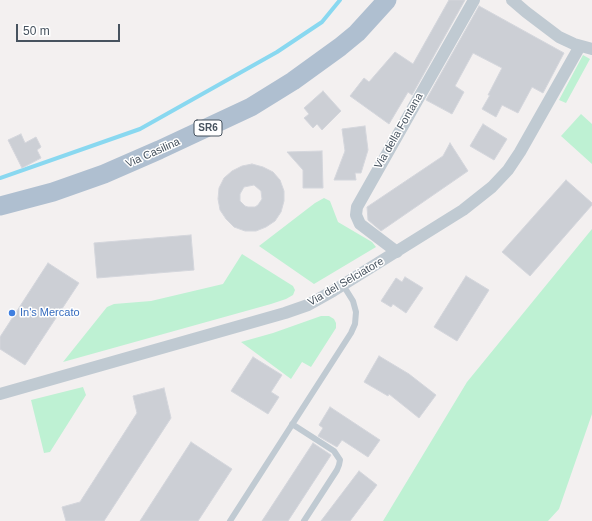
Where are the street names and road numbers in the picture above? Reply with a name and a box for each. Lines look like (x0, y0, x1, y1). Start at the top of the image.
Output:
street label: Via della Fontana (372, 91, 426, 171)
road number: SR6 (194, 120, 222, 136)
street label: Via Casilina (124, 135, 182, 171)
street label: Via del Selciatore (306, 255, 386, 309)

